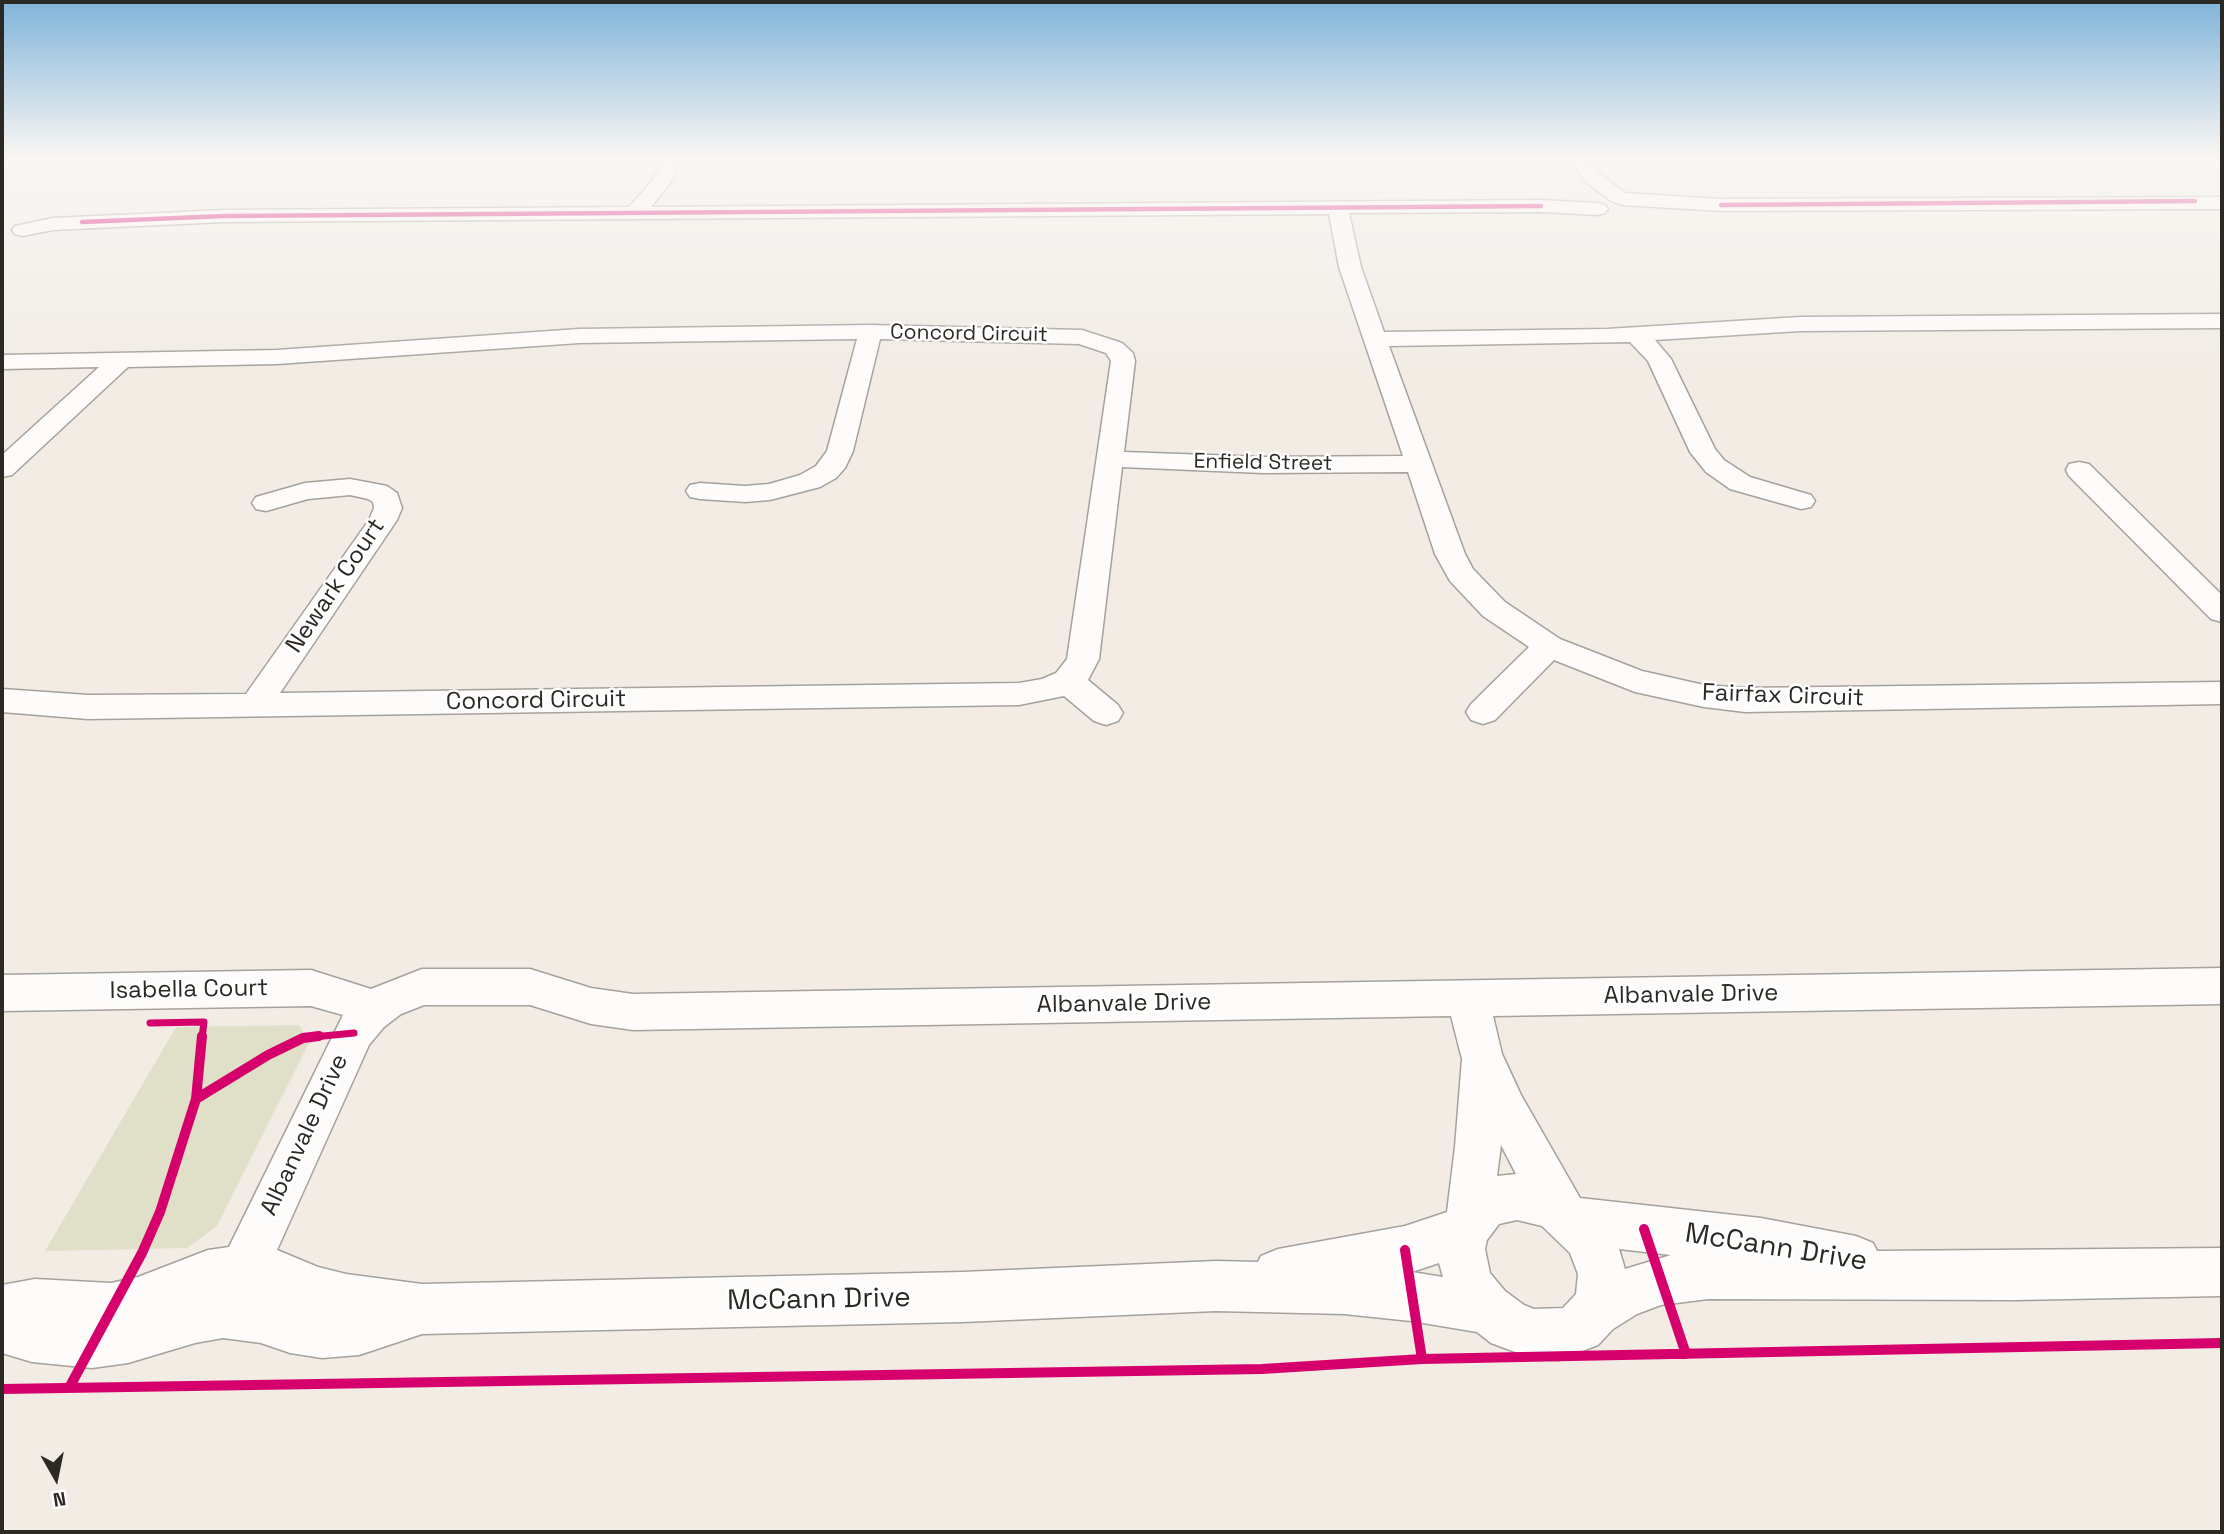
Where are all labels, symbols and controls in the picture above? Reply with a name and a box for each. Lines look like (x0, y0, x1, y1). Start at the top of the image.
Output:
street label: Concord Circuit (890, 320, 1048, 348)
street label: Enfield Street (1193, 449, 1333, 477)
street label: Newark Court (280, 513, 392, 659)
street label: Fairfax Circuit (1702, 679, 1864, 713)
street label: Concord Circuit (446, 685, 626, 717)
street label: Isabella Court (109, 974, 269, 1006)
street label: Albanvale Drive (1603, 979, 1779, 1011)
street label: Albanvale Drive (1036, 988, 1212, 1020)
street label: Albanvale Drive (255, 1050, 355, 1220)
street label: McCann Drive (1683, 1217, 1869, 1279)
street label: McCann Drive (727, 1282, 911, 1318)
north arrow (21, 1443, 91, 1513)
text: N (51, 1486, 68, 1513)

